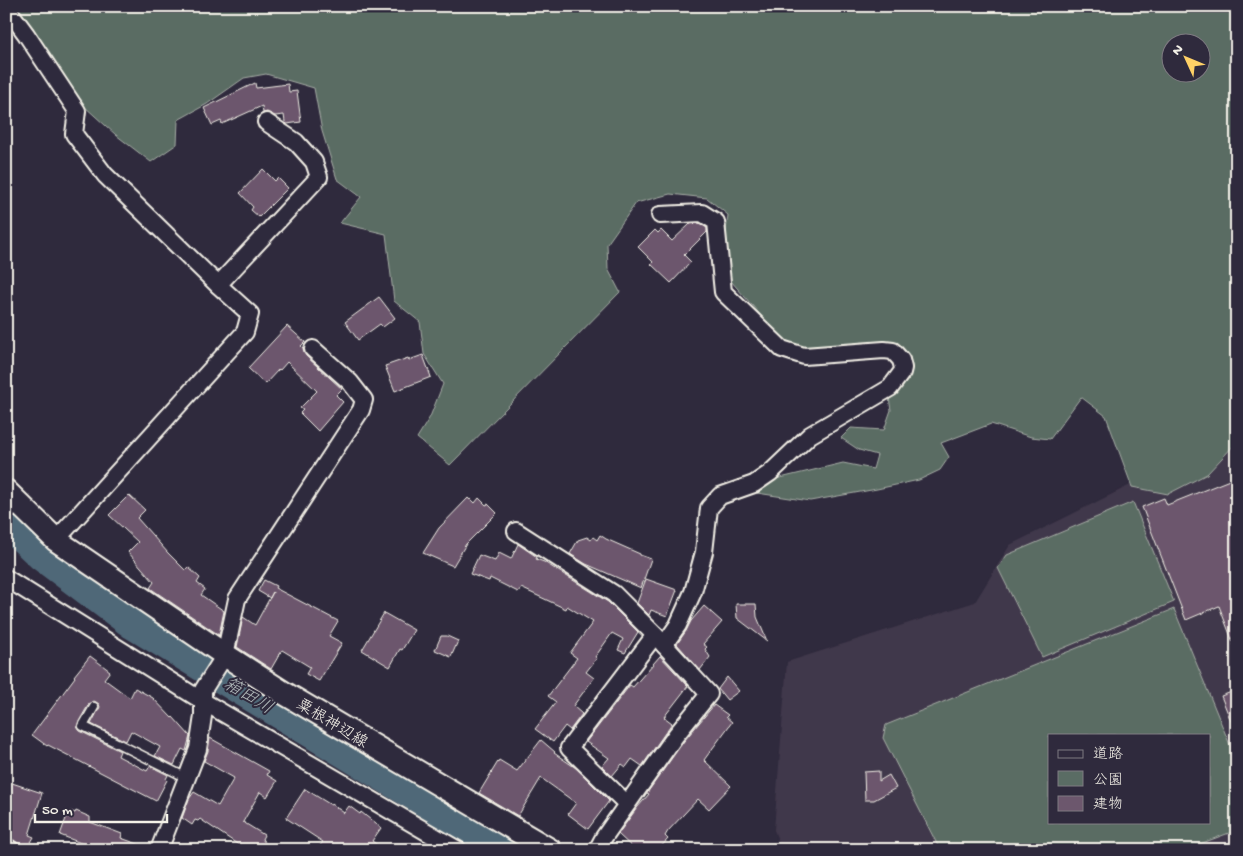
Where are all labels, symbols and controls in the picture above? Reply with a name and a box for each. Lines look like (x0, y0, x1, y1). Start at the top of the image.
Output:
north arrow (1160, 32, 1210, 82)
text: N (1169, 42, 1188, 60)
water label: 箱田川 (219, 673, 277, 720)
street label: 粟根神辺線 (292, 695, 371, 754)
legend (1048, 734, 1210, 824)
text: 道路 (1093, 746, 1123, 764)
text: 公園 (1093, 772, 1123, 790)
scale bar (35, 791, 168, 823)
text: 建物 (1093, 796, 1123, 814)
text: 50 m (42, 802, 73, 820)

